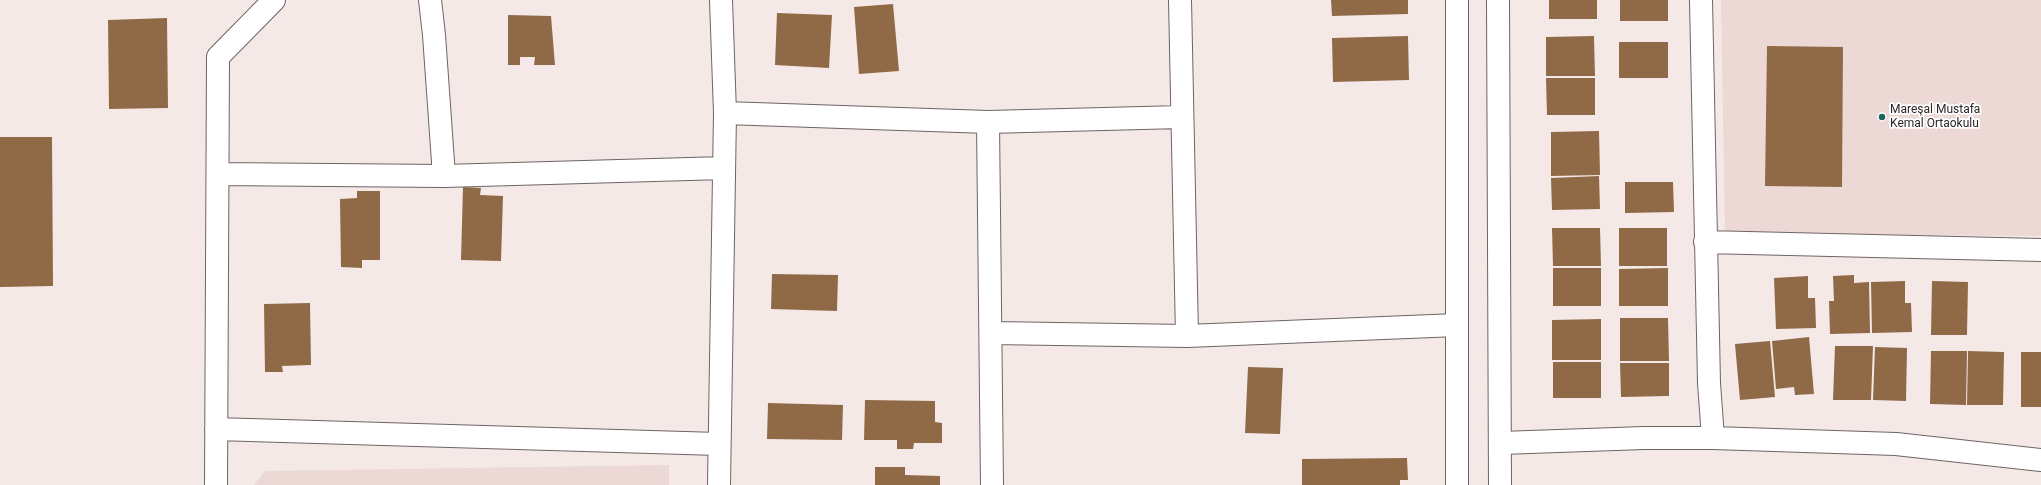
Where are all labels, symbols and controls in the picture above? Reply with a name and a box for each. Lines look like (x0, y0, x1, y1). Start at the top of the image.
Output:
place label: Mareşal Mustafa Kemal Ortaokulu (1890, 103, 1980, 131)
marker: Mareşal Mustafa Kemal Ortaokulu (1877, 112, 1887, 122)

